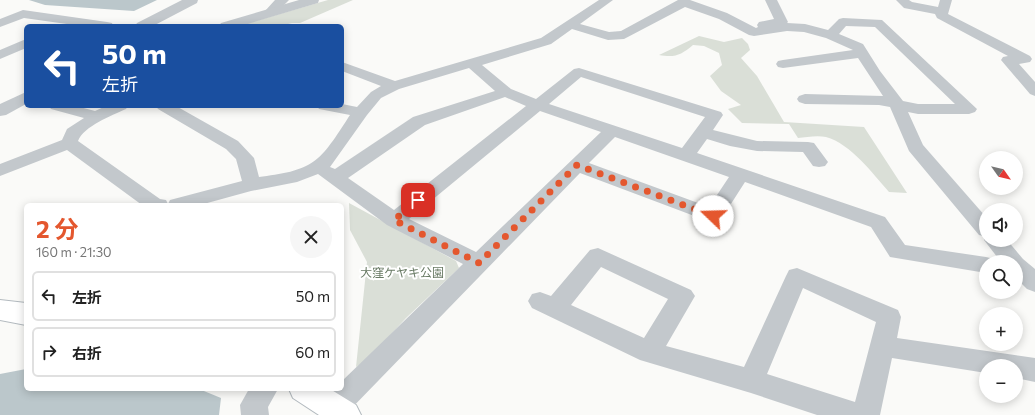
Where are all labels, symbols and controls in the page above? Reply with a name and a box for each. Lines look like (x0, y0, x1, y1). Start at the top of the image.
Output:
text: 50 m (102, 36, 167, 70)
icon: left (36, 40, 88, 92)
text: 左折 (102, 73, 138, 95)
north arrow (979, 151, 1023, 195)
map controls (979, 151, 1023, 403)
pin (401, 183, 435, 217)
icon: arrive (407, 189, 429, 211)
position arrow (692, 195, 734, 237)
button: sound (979, 203, 1023, 247)
text: 2 分 (36, 214, 78, 243)
button: close (290, 216, 332, 258)
text: 160 m · 21:30 (36, 244, 112, 260)
button: search (979, 255, 1023, 299)
park label: 大窪ケヤキ公園 (360, 265, 444, 279)
icon: left (38, 285, 60, 307)
text: 50 m (296, 287, 330, 305)
text: 左折 (72, 288, 102, 306)
button: + (979, 307, 1023, 351)
icon: right (38, 341, 60, 363)
text: 60 m (295, 343, 330, 361)
text: 右折 (72, 344, 102, 362)
button: − (979, 359, 1023, 403)

